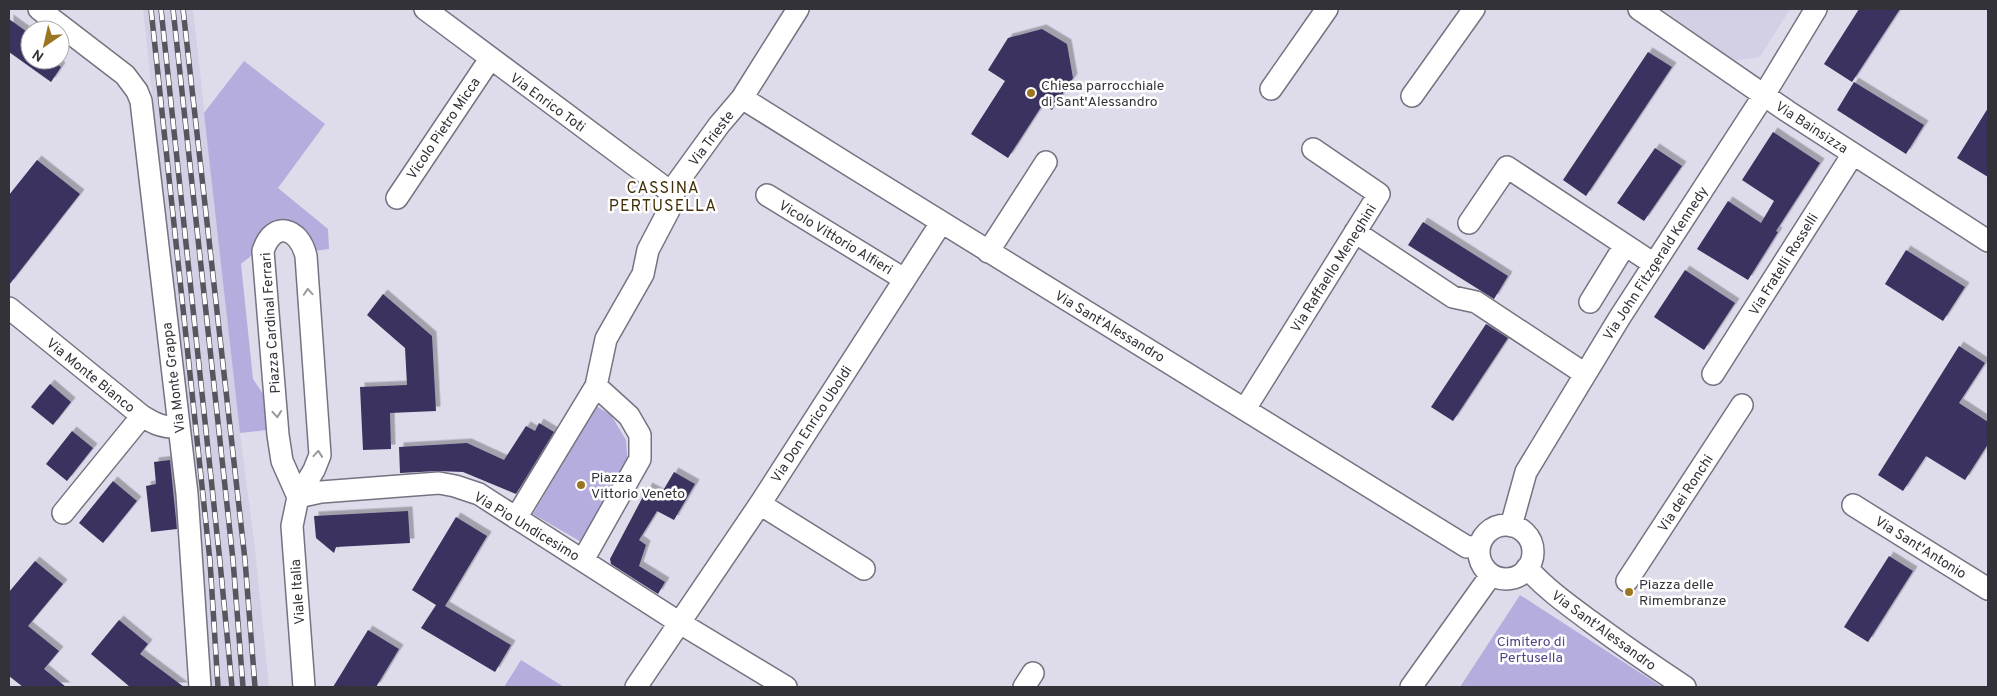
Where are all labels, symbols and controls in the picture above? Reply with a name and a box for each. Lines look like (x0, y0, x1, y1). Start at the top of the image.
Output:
north arrow (20, 20, 70, 70)
text: N (30, 45, 47, 64)
street label: Via Enrico Toti (506, 70, 588, 136)
street label: Vicolo Pietro Micca (404, 75, 485, 183)
place label: Chiesa parrocchiale di Sant'Alessandro (1041, 78, 1164, 111)
marker: Chiesa parrocchiale di Sant'Alessandro (1025, 87, 1037, 99)
street label: Via Bainsizza (1772, 99, 1851, 158)
street label: Via Trieste (686, 108, 739, 170)
district label: CASSINA PERTUSELLA (609, 179, 717, 217)
street label: Via John Fitzgerald Kennedy (1600, 184, 1712, 344)
street label: Vicolo Vittorio Alfieri (775, 198, 895, 279)
street label: Via Raffaello Meneghini (1288, 201, 1381, 336)
street label: Via Fratelli Rosselli (1746, 211, 1823, 319)
street label: Piazza Cardinal Ferrari (258, 252, 285, 394)
one-way arrow (303, 287, 314, 295)
street label: Via Sant'Alessandro (1051, 288, 1167, 367)
street label: Via Monte Grappa (159, 321, 190, 434)
street label: Via Monte Bianco (42, 335, 138, 417)
street label: Via Don Enrico Uboldi (768, 363, 856, 486)
one-way arrow (271, 411, 282, 419)
one-way arrow (312, 449, 323, 457)
street label: Via dei Ronchi (1655, 452, 1718, 536)
place label: Piazza Vittorio Veneto (591, 470, 685, 503)
marker: Piazza Vittorio Veneto (575, 479, 587, 491)
street label: Via Pio Undicesimo (470, 489, 582, 566)
street label: Via Sant'Antonio (1871, 513, 1969, 583)
street label: Viale Italia (288, 559, 309, 625)
place label: Piazza delle Rimembranze (1639, 577, 1726, 610)
marker: Piazza delle Rimembranze (1623, 586, 1635, 598)
street label: Via Sant'Alessandro (1547, 588, 1659, 675)
park label: Cimitero di Pertusella (1497, 634, 1565, 667)

